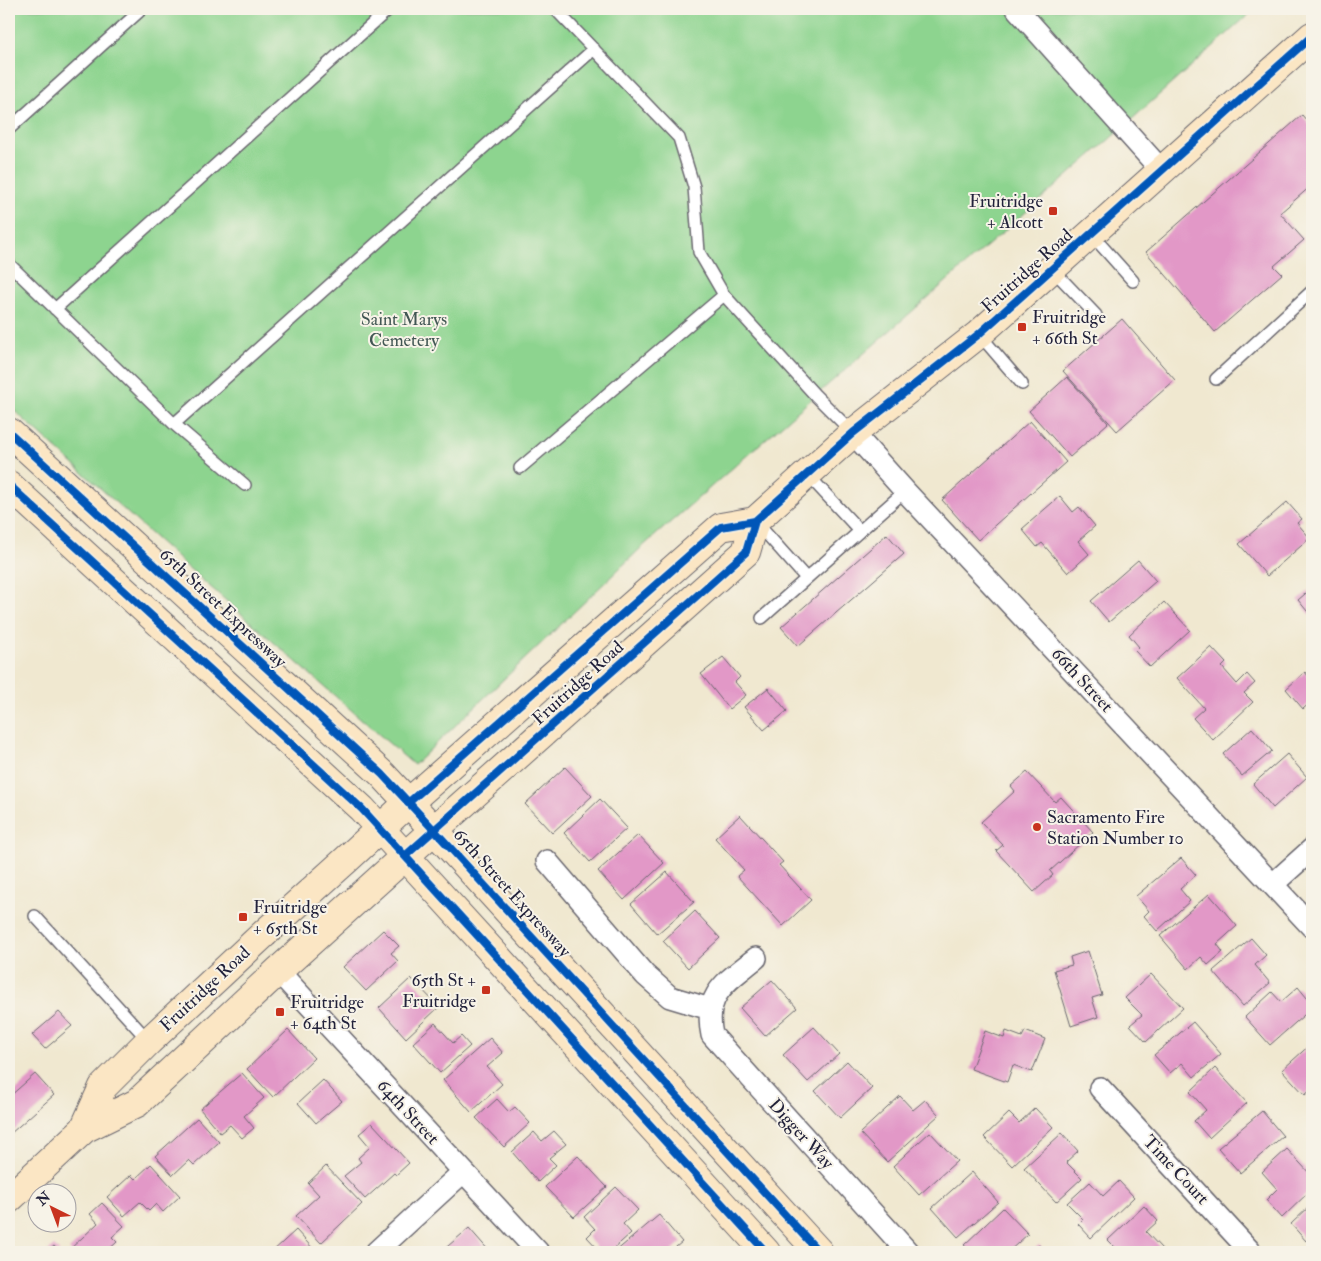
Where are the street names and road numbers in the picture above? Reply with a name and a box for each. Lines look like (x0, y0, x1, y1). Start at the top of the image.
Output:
street label: Fruitridge Road (976, 224, 1078, 318)
street label: 65th Street Expressway (154, 543, 292, 674)
street label: Fruitridge Road (527, 636, 629, 730)
street label: 66th Street (1046, 643, 1118, 717)
street label: 65th Street Expressway (448, 824, 577, 963)
street label: Fruitridge Road (155, 941, 255, 1037)
street label: 64th Street (372, 1074, 444, 1150)
street label: Digger Way (763, 1094, 839, 1175)
street label: Time Court (1138, 1130, 1214, 1210)

